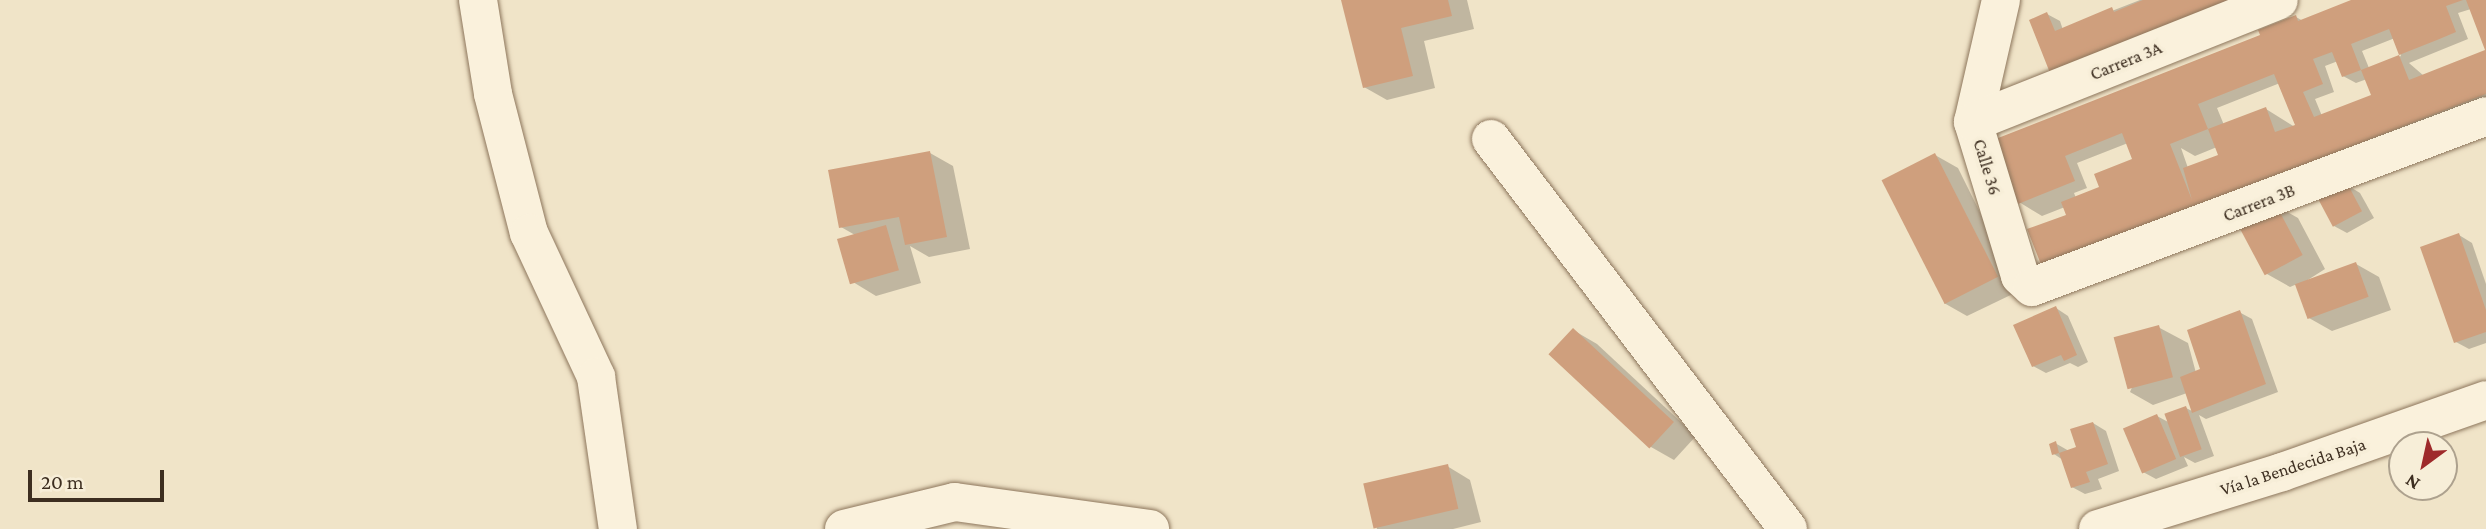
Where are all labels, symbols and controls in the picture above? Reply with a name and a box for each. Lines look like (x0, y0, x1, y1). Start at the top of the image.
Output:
street label: Carrera 3A (2087, 37, 2165, 85)
street label: Calle 36 (1968, 136, 2006, 198)
street label: Carrera 3B (2220, 179, 2298, 227)
north arrow (2388, 431, 2458, 501)
street label: Vía la Bendecida Baja (2217, 433, 2369, 501)
scale bar (32, 456, 168, 500)
text: 20 m (41, 470, 84, 494)
text: N (2401, 470, 2424, 495)

